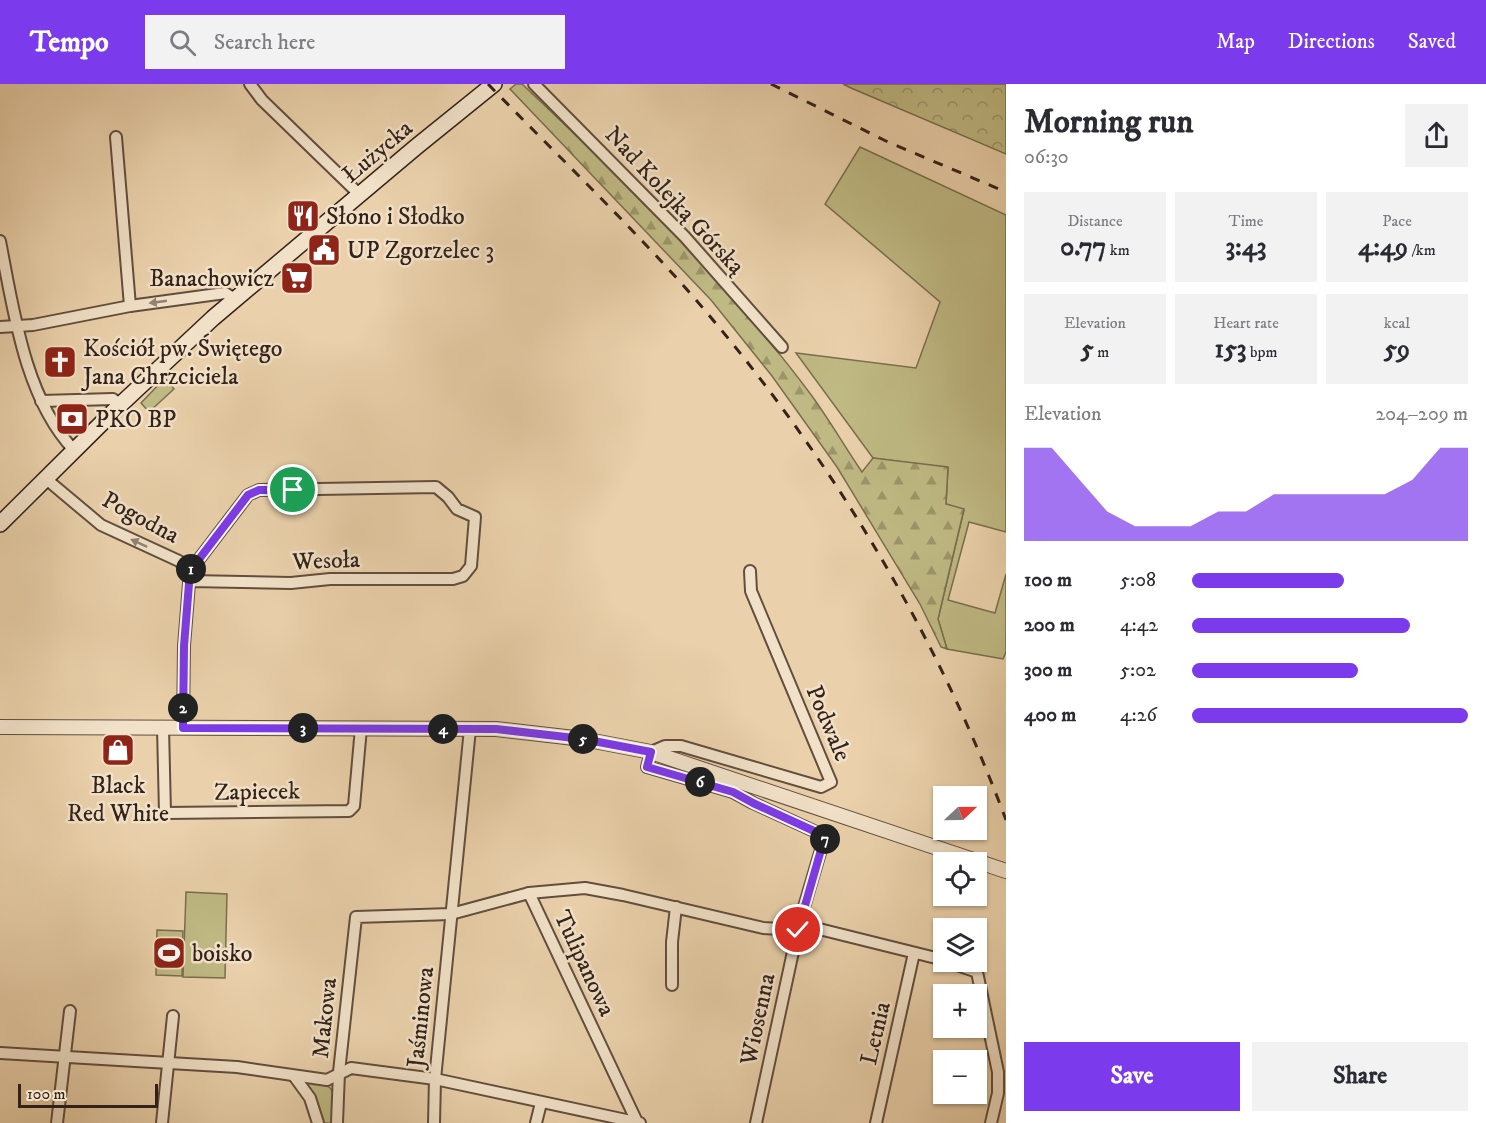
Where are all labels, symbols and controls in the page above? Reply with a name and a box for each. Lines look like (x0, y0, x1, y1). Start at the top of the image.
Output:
search box (145, 15, 565, 69)
text: Tempo (30, 25, 109, 60)
icon: search (166, 26, 199, 59)
text: Search here (214, 29, 315, 56)
text: Map (1216, 29, 1255, 55)
text: Directions (1288, 29, 1375, 55)
text: Saved (1408, 29, 1456, 55)
text: Morning run (1024, 102, 1193, 143)
button: share (1405, 104, 1468, 167)
street label: Łużycka (336, 113, 420, 190)
street label: Nad Kolejką Górską (598, 120, 751, 282)
text: 06:30 (1024, 145, 1069, 170)
restaurant icon: Słono i Słodko (285, 198, 321, 234)
place label: Słono i Słodko (326, 202, 465, 232)
text: Distance (1067, 211, 1123, 231)
text: Time (1229, 211, 1263, 231)
text: Pace (1382, 211, 1412, 231)
text: 0.77 (1060, 231, 1106, 264)
text: 3:43 (1225, 231, 1267, 264)
text: 4:49 (1358, 231, 1408, 264)
public building icon: UP Zgorzelec 3 (306, 232, 342, 268)
place label: UP Zgorzelec 3 (347, 236, 494, 266)
text: km (1106, 240, 1130, 260)
text: /km (1408, 240, 1436, 260)
supermarket icon: Banachowicz (279, 260, 315, 296)
place label: Banachowicz (149, 264, 275, 294)
one-way arrow (148, 298, 167, 307)
text: Elevation (1064, 313, 1126, 333)
text: Heart rate (1213, 313, 1279, 333)
text: kcal (1384, 313, 1410, 333)
place label: Kościół pw. Świętego Jana Chrzciciela (81, 333, 282, 392)
text: 5 (1081, 333, 1094, 366)
text: 153 (1215, 333, 1247, 366)
text: 59 (1384, 333, 1410, 366)
text: m (1094, 342, 1109, 362)
text: bpm (1247, 342, 1278, 362)
church icon: Kościół pw. Świętego Jana Chrzciciela (42, 344, 78, 380)
bank icon: PKO BP (54, 401, 90, 437)
text: Elevation (1024, 402, 1101, 427)
text: 204–209 m (1376, 402, 1468, 427)
place label: PKO BP (95, 405, 176, 435)
pin (267, 464, 318, 515)
icon: arrive (276, 473, 309, 506)
street label: Pogodna (97, 485, 185, 551)
one-way arrow (131, 538, 148, 547)
street label: Wesoła (291, 545, 361, 577)
pin: 1 (176, 554, 206, 584)
text: 1 (188, 559, 194, 579)
text: 100 m (1024, 568, 1072, 593)
text: 5:08 (1120, 568, 1156, 593)
text: 200 m (1024, 613, 1075, 638)
text: 4:42 (1120, 613, 1158, 638)
text: 300 m (1024, 658, 1072, 683)
text: 5:02 (1120, 658, 1156, 683)
street label: Podwale (799, 681, 857, 766)
pin: 2 (168, 693, 198, 723)
text: 2 (179, 698, 187, 718)
text: 400 m (1024, 703, 1076, 728)
text: 4:26 (1120, 703, 1157, 728)
pin: 3 (288, 713, 318, 743)
pin: 4 (428, 714, 458, 744)
text: 3 (300, 718, 306, 738)
text: 4 (438, 719, 448, 739)
pin: 5 (568, 724, 598, 754)
text: 5 (579, 729, 587, 749)
shop icon: Black Red White (100, 732, 136, 768)
pin: 6 (685, 767, 715, 797)
place label: Black Red White (67, 771, 169, 829)
text: 6 (696, 772, 704, 792)
street label: Zapiecek (214, 776, 300, 808)
north arrow (933, 786, 987, 840)
map controls (933, 786, 987, 1104)
pin: 7 (810, 824, 840, 854)
text: 7 (821, 829, 829, 849)
button: locate (933, 852, 987, 906)
pin (772, 904, 823, 955)
street label: Tulipanowa (547, 906, 622, 1022)
icon: check (781, 913, 814, 946)
button: layers (933, 918, 987, 972)
sports icon: boisko (151, 935, 187, 971)
place label: boisko (192, 939, 252, 969)
street label: Jaśminowa (401, 964, 441, 1071)
street label: Wiosenna (733, 970, 782, 1069)
street label: Makowa (306, 975, 344, 1060)
button: + (933, 984, 987, 1038)
street label: Letnia (854, 998, 898, 1068)
button: Save (1024, 1042, 1240, 1111)
button: Share (1252, 1042, 1468, 1111)
button: − (933, 1050, 987, 1104)
scale bar (18, 1081, 158, 1108)
text: 100 m (27, 1084, 66, 1104)

